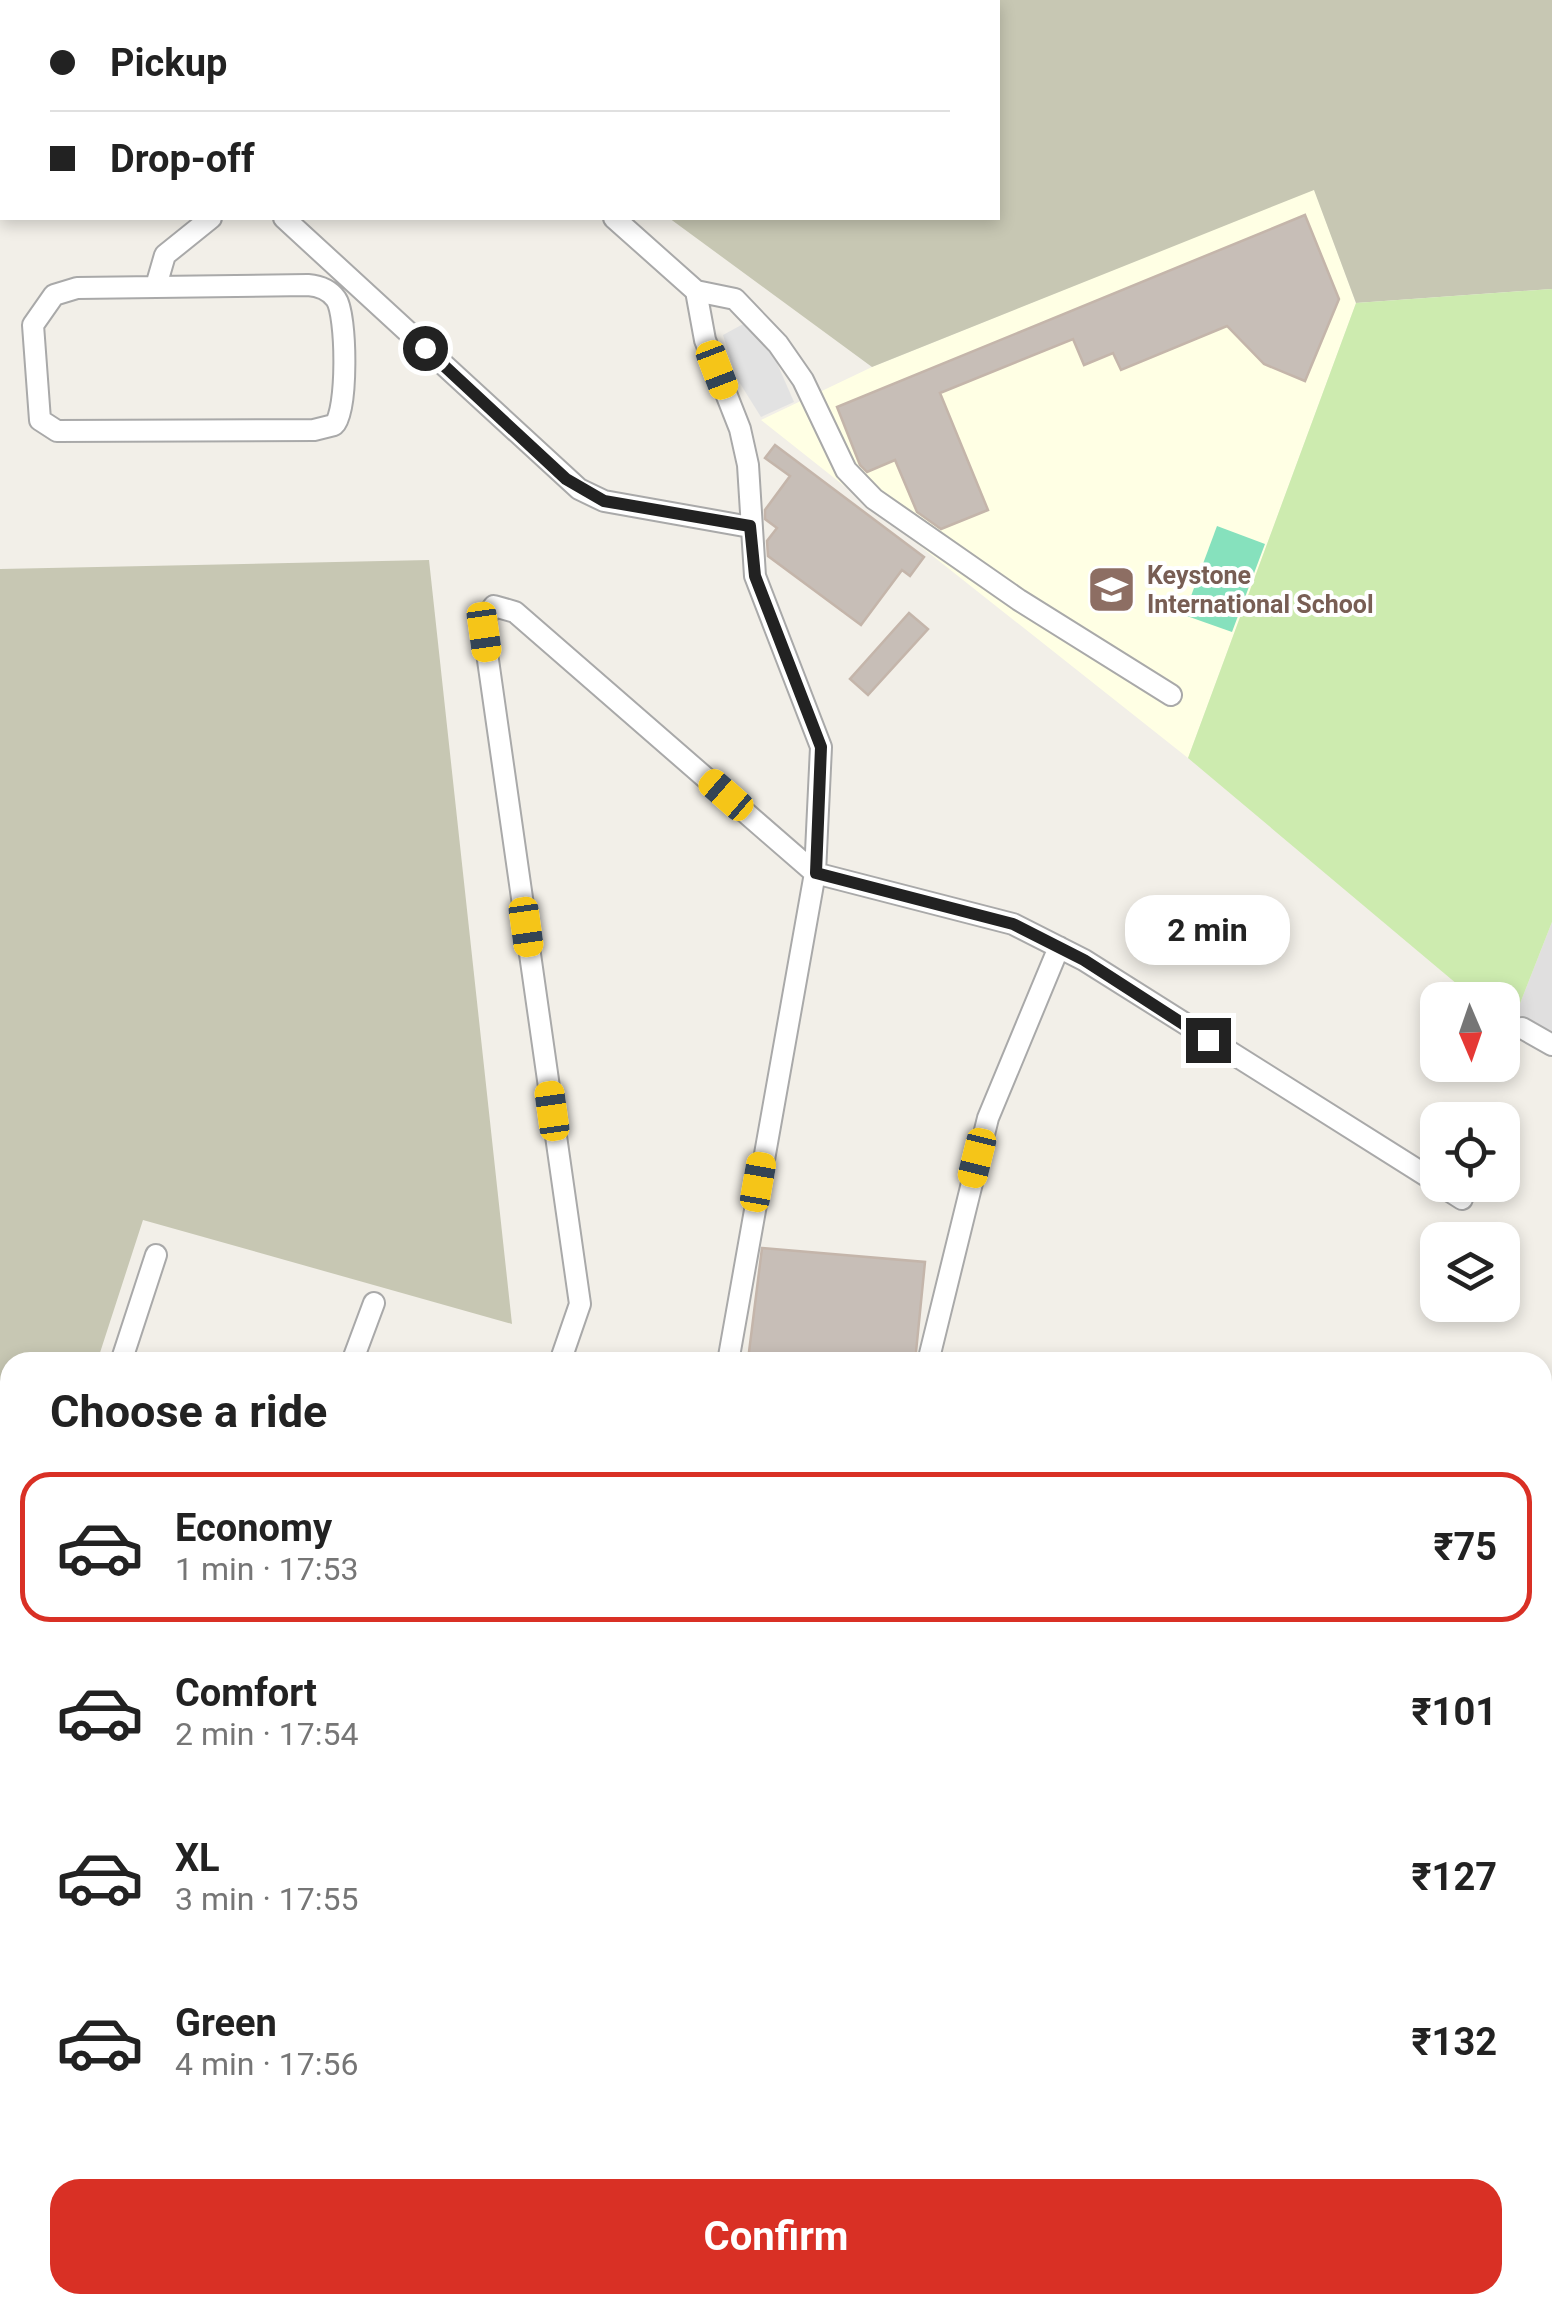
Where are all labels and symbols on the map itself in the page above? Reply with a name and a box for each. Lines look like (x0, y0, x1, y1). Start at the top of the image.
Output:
route start (403, 326, 448, 371)
car (692, 337, 742, 403)
place label: Keystone International School (1147, 561, 1374, 619)
school or university icon: Keystone International School (1086, 563, 1138, 615)
car (465, 600, 503, 664)
car (694, 764, 758, 826)
car (507, 895, 545, 959)
callout: 2 min (1126, 895, 1290, 965)
north arrow (1420, 982, 1520, 1082)
route end (1186, 1018, 1231, 1063)
car (533, 1079, 571, 1143)
car (955, 1125, 999, 1191)
car (738, 1150, 778, 1214)

